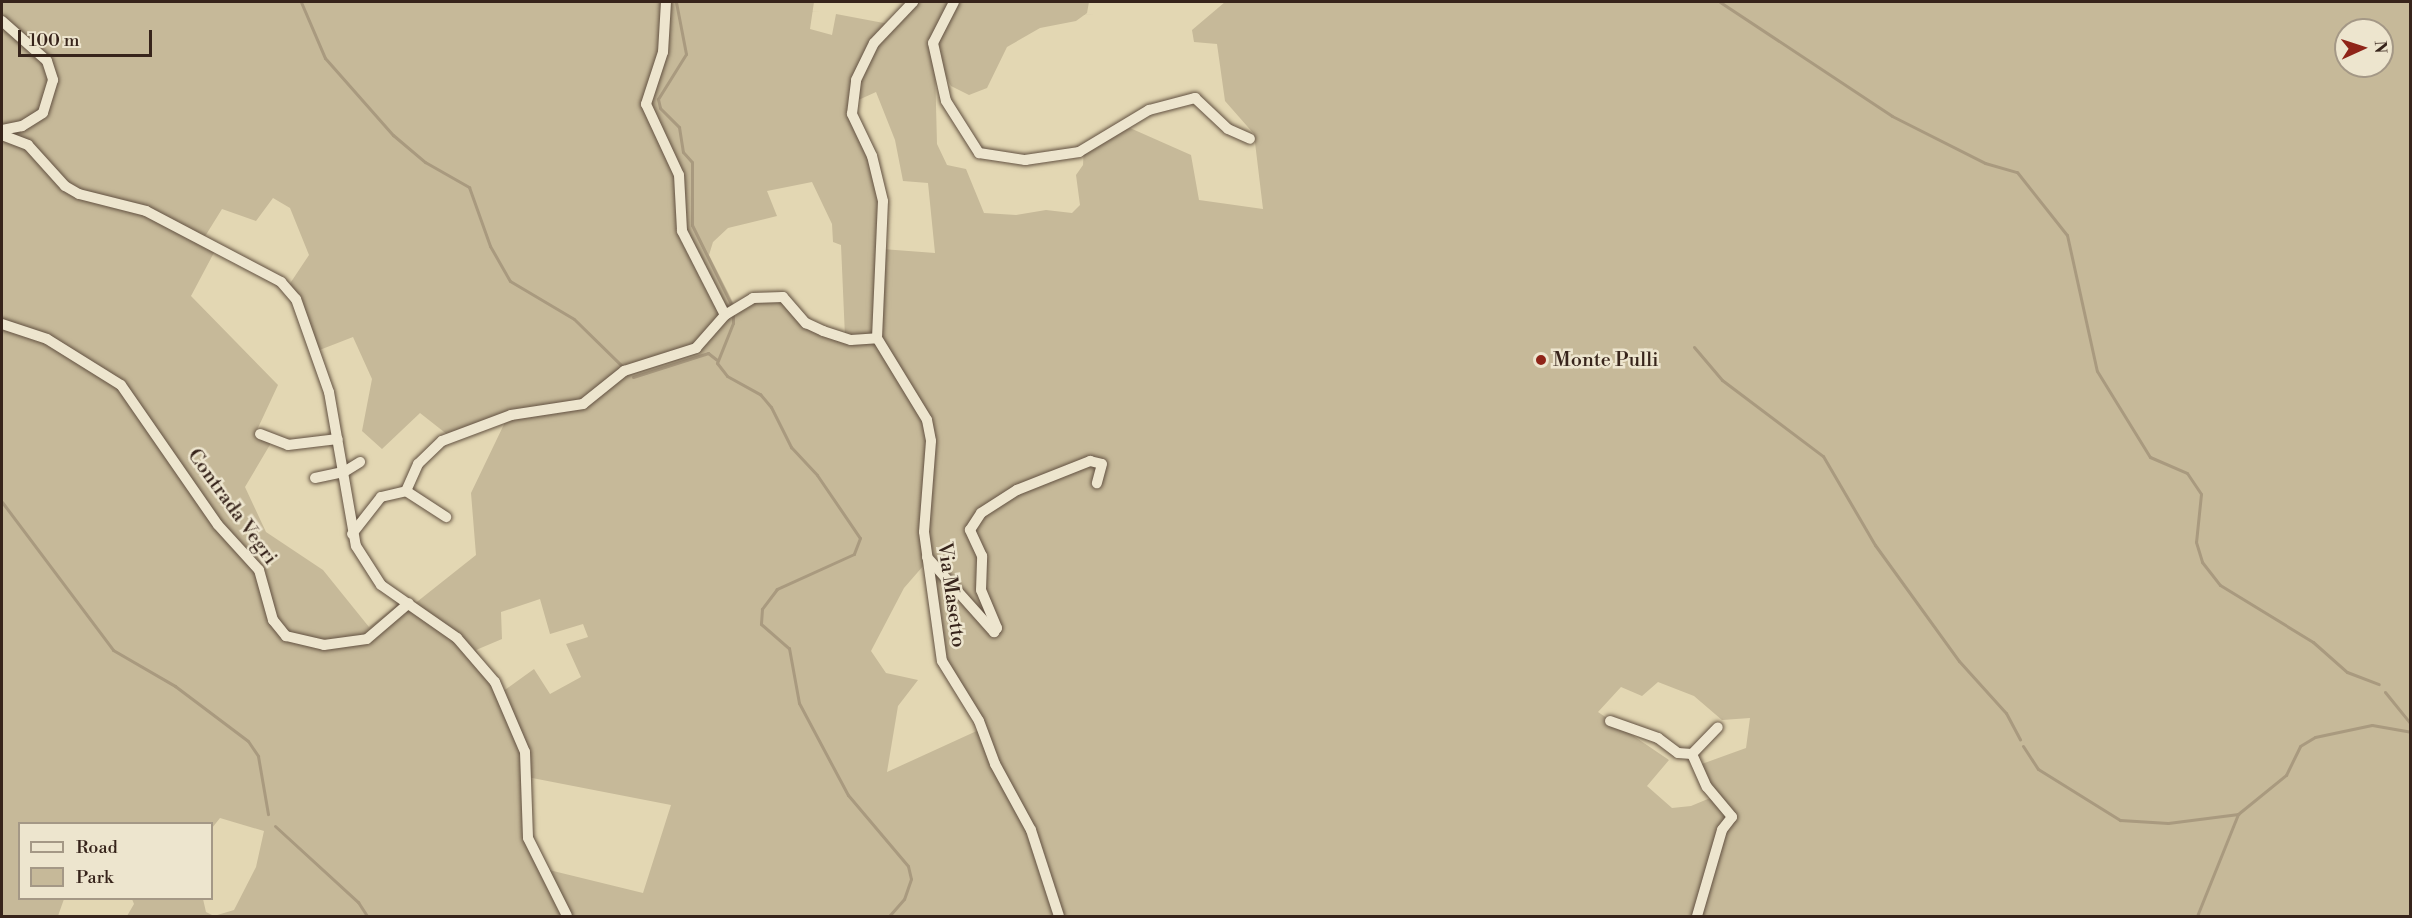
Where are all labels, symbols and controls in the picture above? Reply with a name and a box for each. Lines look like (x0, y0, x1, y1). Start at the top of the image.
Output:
scale bar (21, 18, 154, 56)
north arrow (2334, 18, 2394, 78)
text: 100 m (29, 29, 80, 52)
text: N (2370, 40, 2390, 54)
place label: Monte Pulli (1553, 348, 1659, 372)
marker: Monte Pulli (1534, 353, 1548, 367)
street label: Contrada Vegri (182, 444, 282, 570)
street label: Via Masetto (932, 541, 970, 649)
legend (18, 822, 213, 900)
text: Road (76, 836, 118, 859)
text: Park (76, 866, 113, 889)

